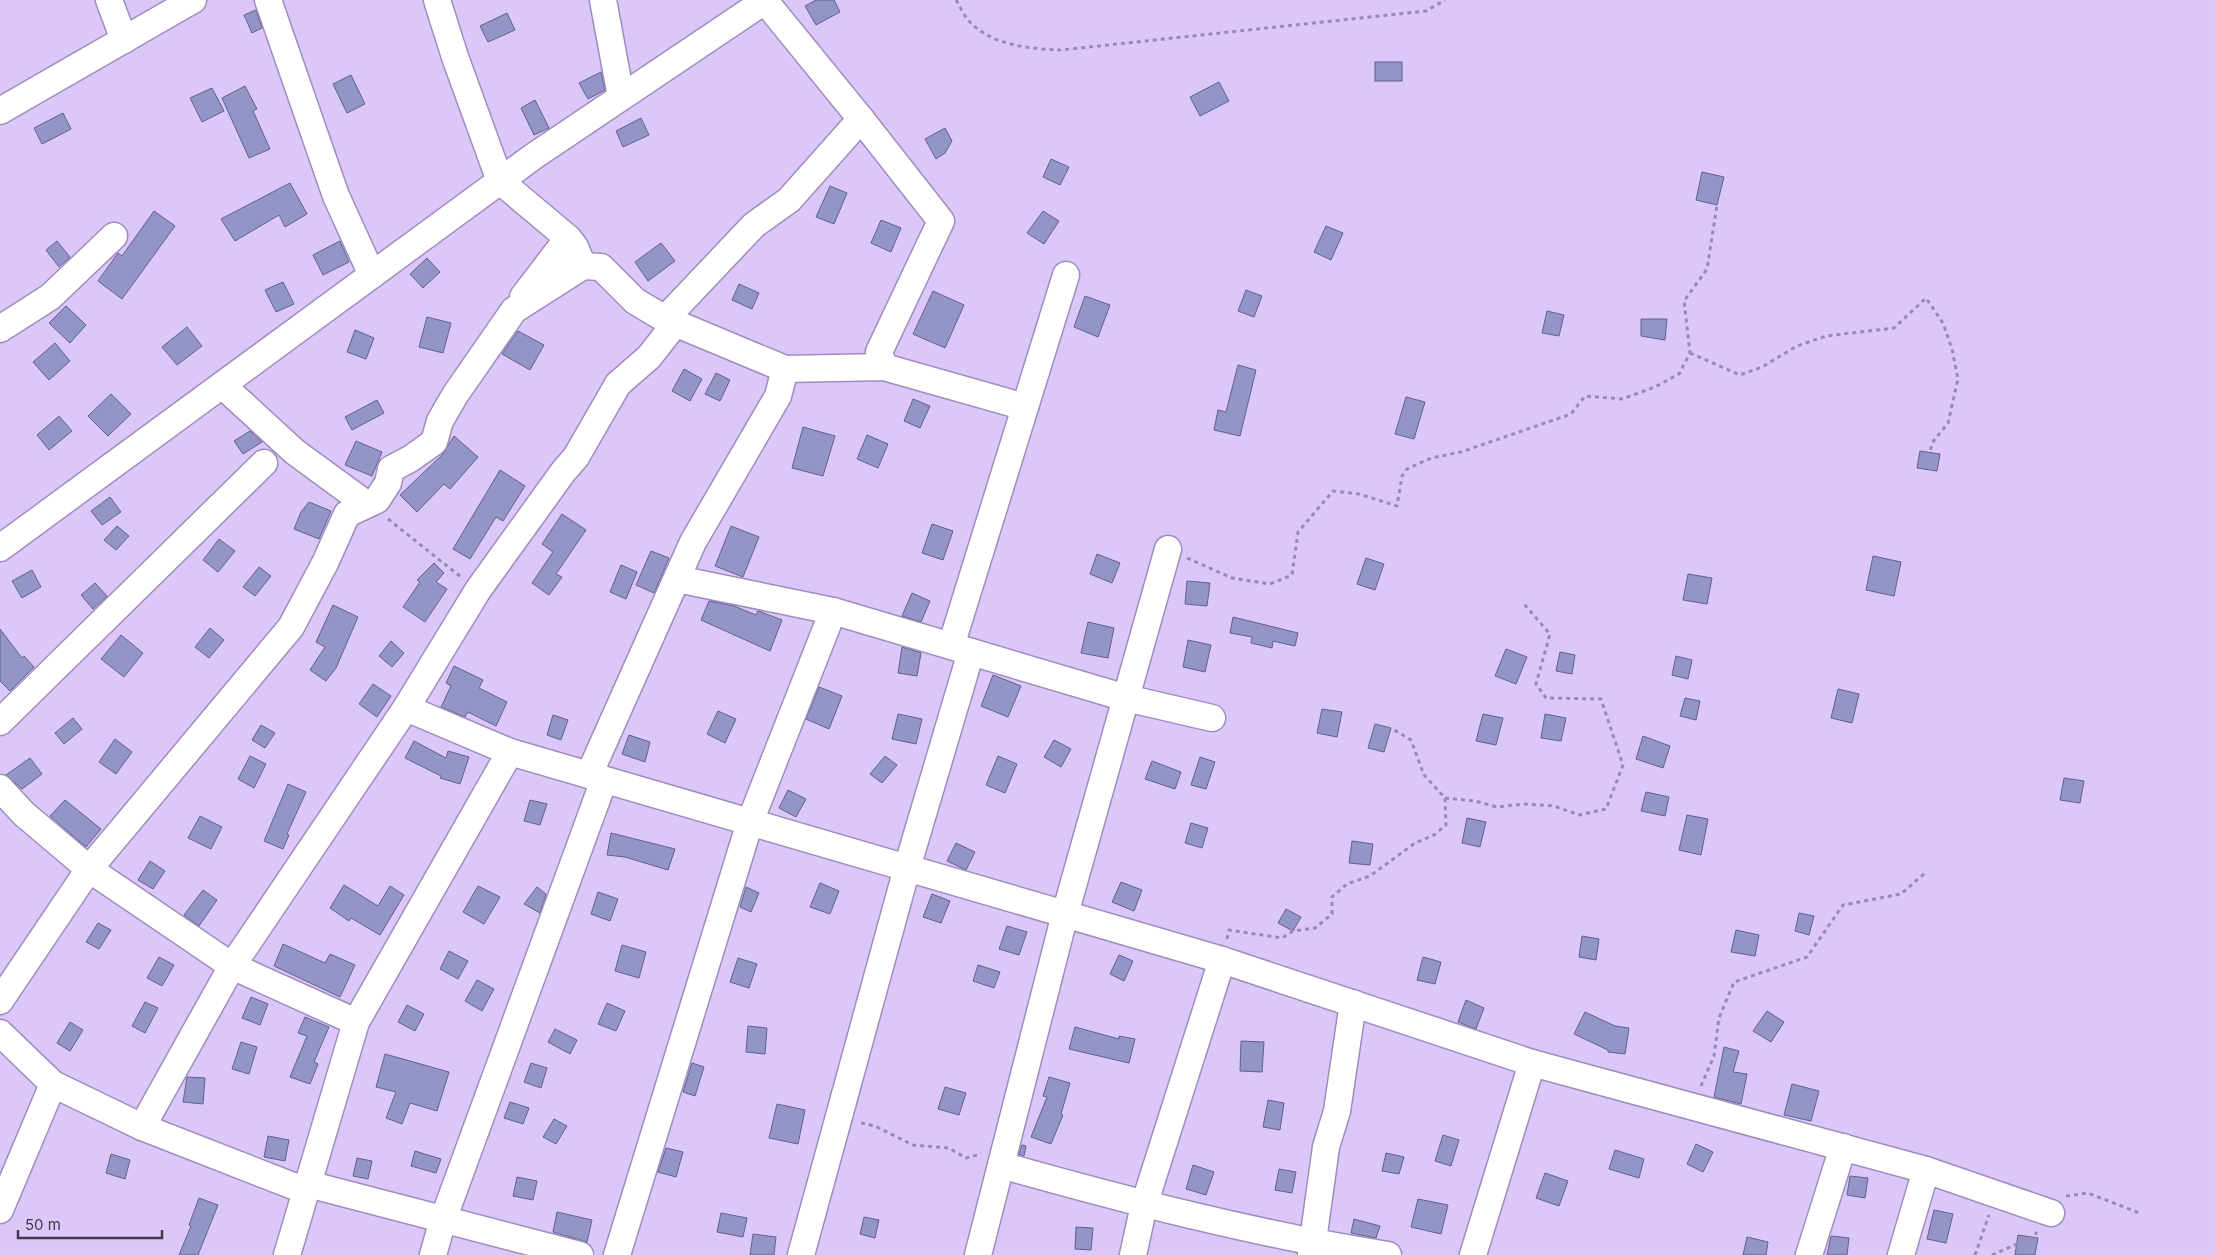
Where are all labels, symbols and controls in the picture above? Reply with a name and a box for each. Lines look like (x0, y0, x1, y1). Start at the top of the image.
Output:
scale bar (18, 1208, 161, 1240)
text: 50 m (25, 1215, 61, 1234)

